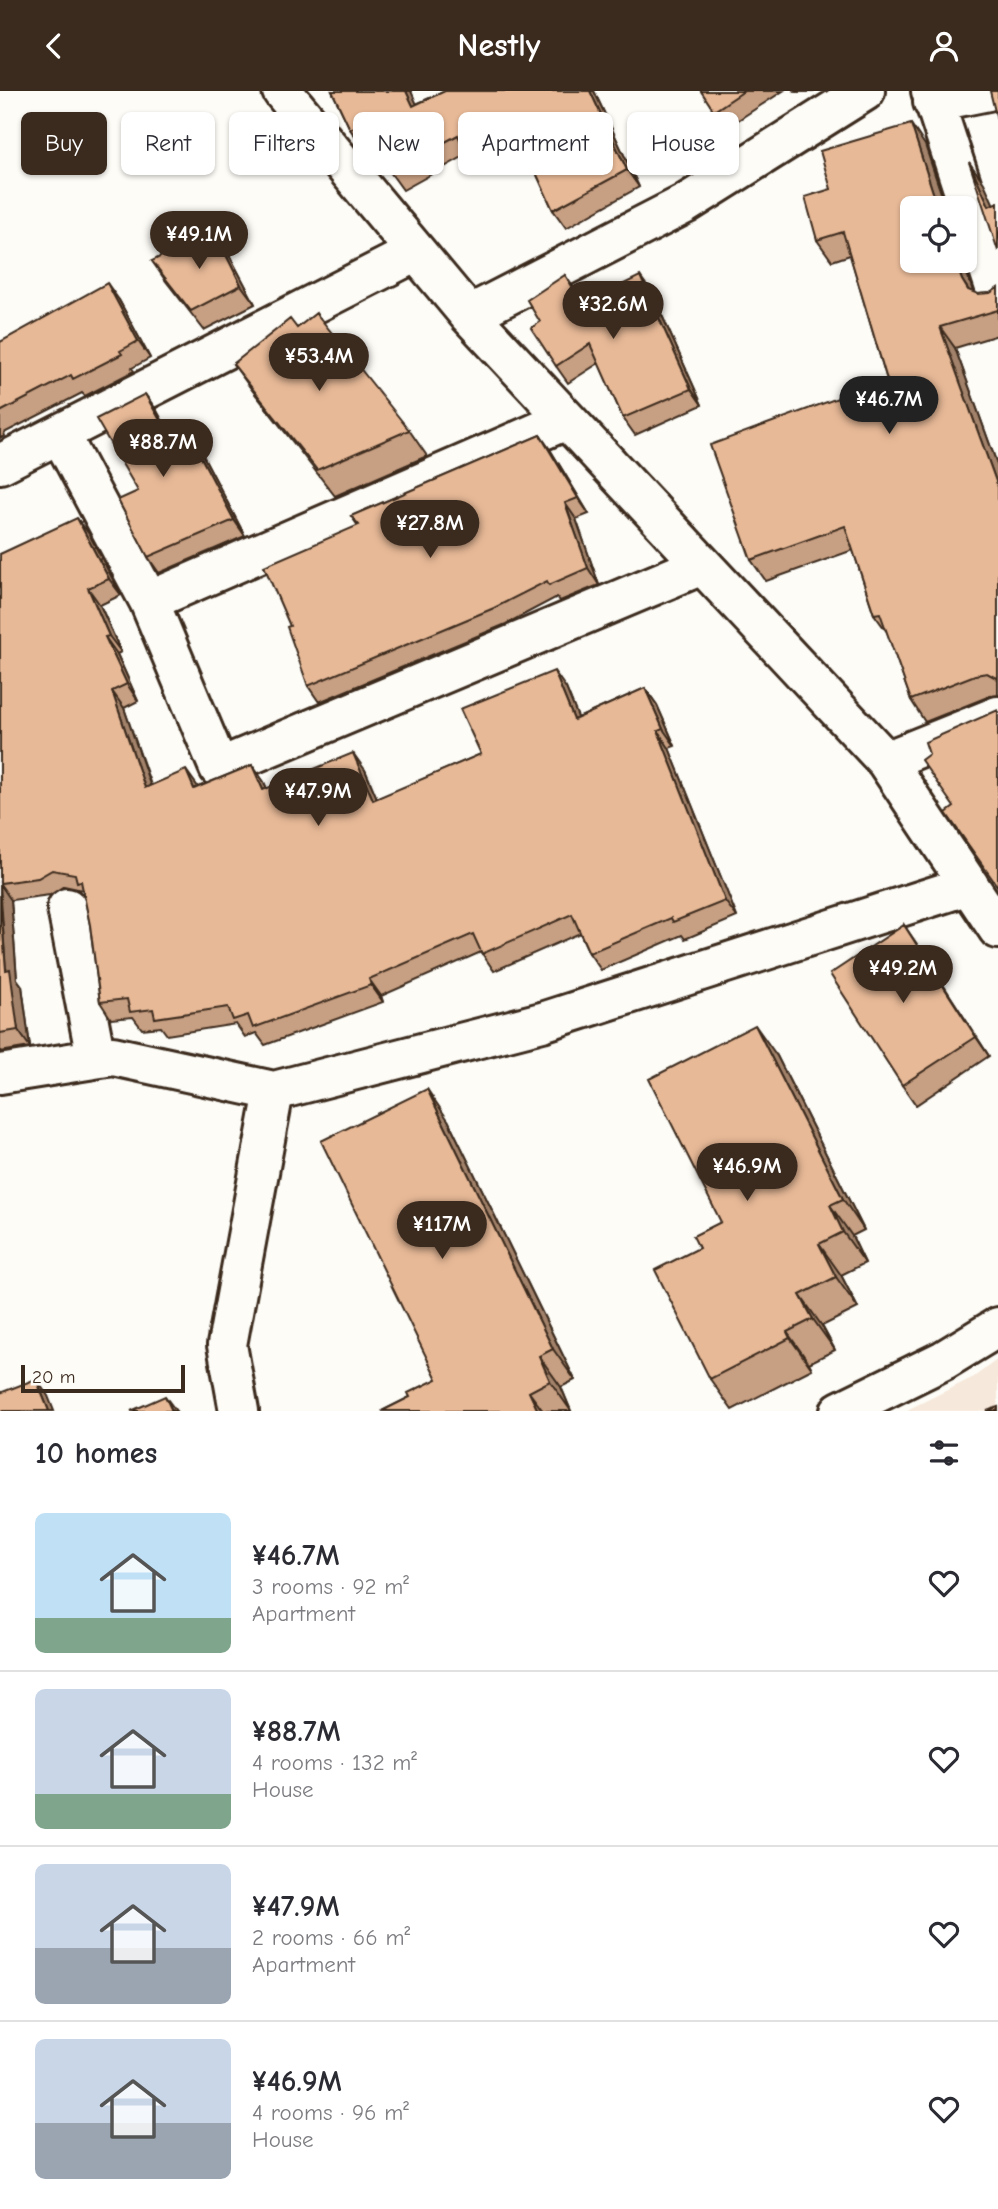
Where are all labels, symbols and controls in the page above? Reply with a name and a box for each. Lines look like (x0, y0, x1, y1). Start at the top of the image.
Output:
icon: back (35, 27, 73, 65)
text: Nestly (458, 27, 540, 64)
icon: person (925, 27, 963, 65)
chip: Buy (21, 112, 107, 175)
chip: Rent (121, 112, 215, 175)
chip: Filters (229, 112, 339, 175)
chip: New (353, 112, 444, 175)
chip: Apartment (458, 112, 613, 175)
chip: House (627, 112, 739, 175)
map controls (900, 196, 977, 273)
button: locate (900, 196, 977, 273)
pin: ¥49.1M (142, 211, 256, 271)
text: ¥49.1M (166, 220, 232, 247)
pin: ¥32.6M (556, 281, 670, 341)
text: ¥32.6M (579, 290, 647, 317)
pin: ¥53.4M (262, 334, 376, 393)
text: ¥53.4M (285, 342, 353, 369)
pin: ¥46.7M (832, 377, 946, 436)
text: ¥46.7M (855, 385, 923, 412)
pin: ¥88.7M (106, 419, 220, 479)
text: ¥88.7M (129, 428, 197, 455)
pin: ¥27.8M (373, 501, 487, 560)
text: ¥27.8M (396, 509, 464, 536)
pin: ¥47.9M (261, 769, 375, 828)
text: ¥47.9M (284, 777, 352, 804)
pin: ¥49.2M (846, 946, 960, 1005)
text: ¥49.2M (869, 954, 937, 981)
pin: ¥46.9M (690, 1143, 804, 1203)
text: ¥46.9M (713, 1152, 781, 1179)
pin: ¥117M (393, 1201, 491, 1261)
text: ¥117M (413, 1210, 471, 1237)
scale bar (21, 1362, 186, 1394)
text: 20 m (32, 1366, 76, 1388)
icon: filters (925, 1434, 963, 1472)
text: 10 homes (35, 1436, 157, 1471)
text: ¥46.7M (252, 1538, 340, 1573)
icon: home (91, 1541, 175, 1625)
icon: heart (925, 1564, 963, 1602)
text: 3 rooms · 92 m² (252, 1573, 409, 1600)
text: Apartment (252, 1600, 355, 1627)
text: ¥88.7M (252, 1714, 341, 1749)
icon: home (91, 1717, 175, 1801)
icon: heart (925, 1740, 963, 1778)
text: 4 rooms · 132 m² (252, 1749, 417, 1776)
text: House (252, 1776, 314, 1803)
text: ¥47.9M (252, 1889, 340, 1924)
icon: home (91, 1892, 175, 1976)
icon: heart (925, 1915, 963, 1953)
text: 2 rooms · 66 m² (252, 1924, 410, 1951)
text: Apartment (252, 1951, 355, 1978)
text: ¥46.9M (252, 2064, 342, 2099)
icon: home (91, 2067, 175, 2151)
icon: heart (925, 2090, 963, 2128)
text: 4 rooms · 96 m² (252, 2099, 409, 2126)
text: House (252, 2126, 314, 2153)

